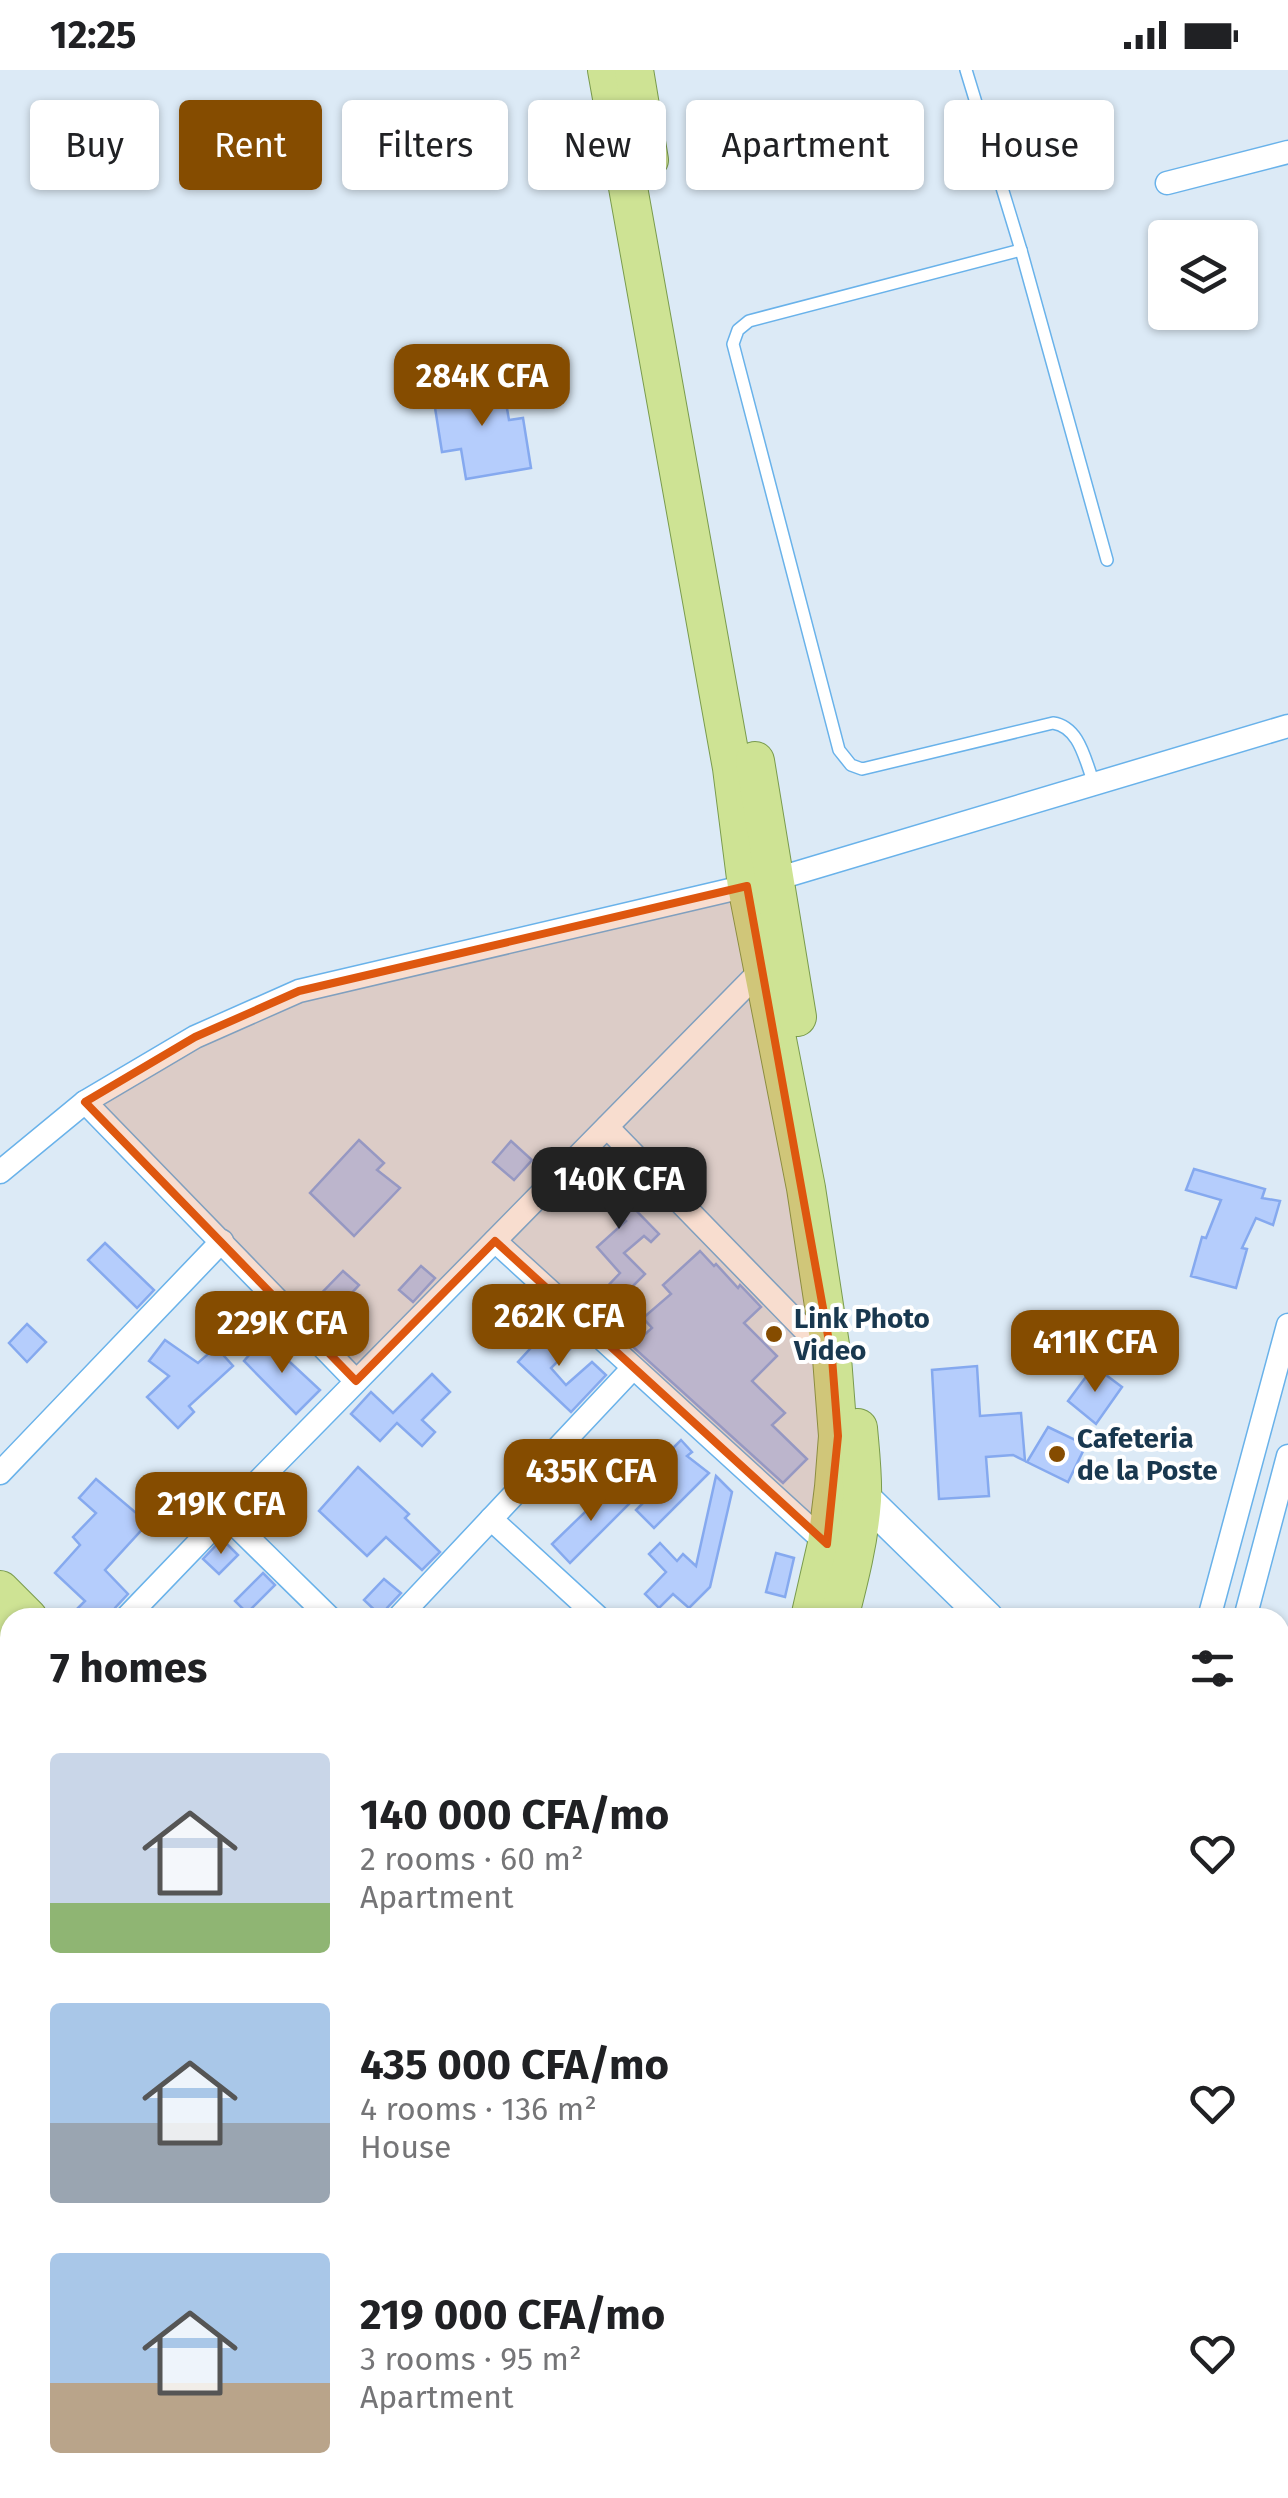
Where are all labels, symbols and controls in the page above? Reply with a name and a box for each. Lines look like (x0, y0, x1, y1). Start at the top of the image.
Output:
text: 12:25 (50, 12, 136, 58)
chip: Buy (30, 100, 159, 190)
chip: Rent (179, 100, 322, 190)
chip: Filters (342, 100, 508, 190)
chip: New (528, 100, 666, 190)
chip: Apartment (686, 100, 924, 190)
chip: House (944, 100, 1114, 190)
map controls (1148, 220, 1258, 330)
button: layers (1148, 220, 1258, 330)
pin: 284K CFA (379, 344, 585, 429)
text: 284K CFA (416, 357, 548, 395)
pin: 140K CFA (516, 1147, 722, 1232)
text: 140K CFA (554, 1160, 684, 1198)
pin: 262K CFA (456, 1284, 662, 1369)
pin: 229K CFA (179, 1291, 385, 1376)
text: 262K CFA (494, 1297, 624, 1335)
place label: Link Photo Video (793, 1302, 930, 1367)
text: 229K CFA (217, 1304, 347, 1342)
pin: 411K CFA (992, 1310, 1198, 1395)
marker: Link Photo Video (763, 1323, 785, 1345)
text: 411K CFA (1033, 1323, 1157, 1361)
place label: Cafeteria de la Poste (1077, 1422, 1218, 1487)
pin: 435K CFA (488, 1439, 694, 1524)
marker: Cafeteria de la Poste (1046, 1443, 1068, 1465)
text: 435K CFA (526, 1452, 656, 1490)
pin: 219K CFA (118, 1472, 324, 1557)
text: 219K CFA (157, 1485, 285, 1523)
icon: filters (1185, 1641, 1240, 1696)
text: 7 homes (50, 1643, 207, 1693)
text: 140 000 CFA/mo (360, 1790, 669, 1840)
icon: home (130, 1793, 250, 1913)
icon: heart (1185, 1826, 1240, 1881)
text: 2 rooms · 60 m² (360, 1840, 584, 1878)
text: Apartment (360, 1878, 514, 1916)
text: 435 000 CFA/mo (360, 2040, 669, 2090)
icon: home (130, 2043, 250, 2163)
icon: heart (1185, 2076, 1240, 2131)
text: 4 rooms · 136 m² (360, 2090, 597, 2128)
text: House (360, 2128, 451, 2166)
text: 219 000 CFA/mo (360, 2290, 665, 2340)
icon: home (130, 2293, 250, 2413)
icon: heart (1185, 2326, 1240, 2381)
text: 3 rooms · 95 m² (360, 2340, 582, 2378)
text: Apartment (360, 2378, 514, 2416)

